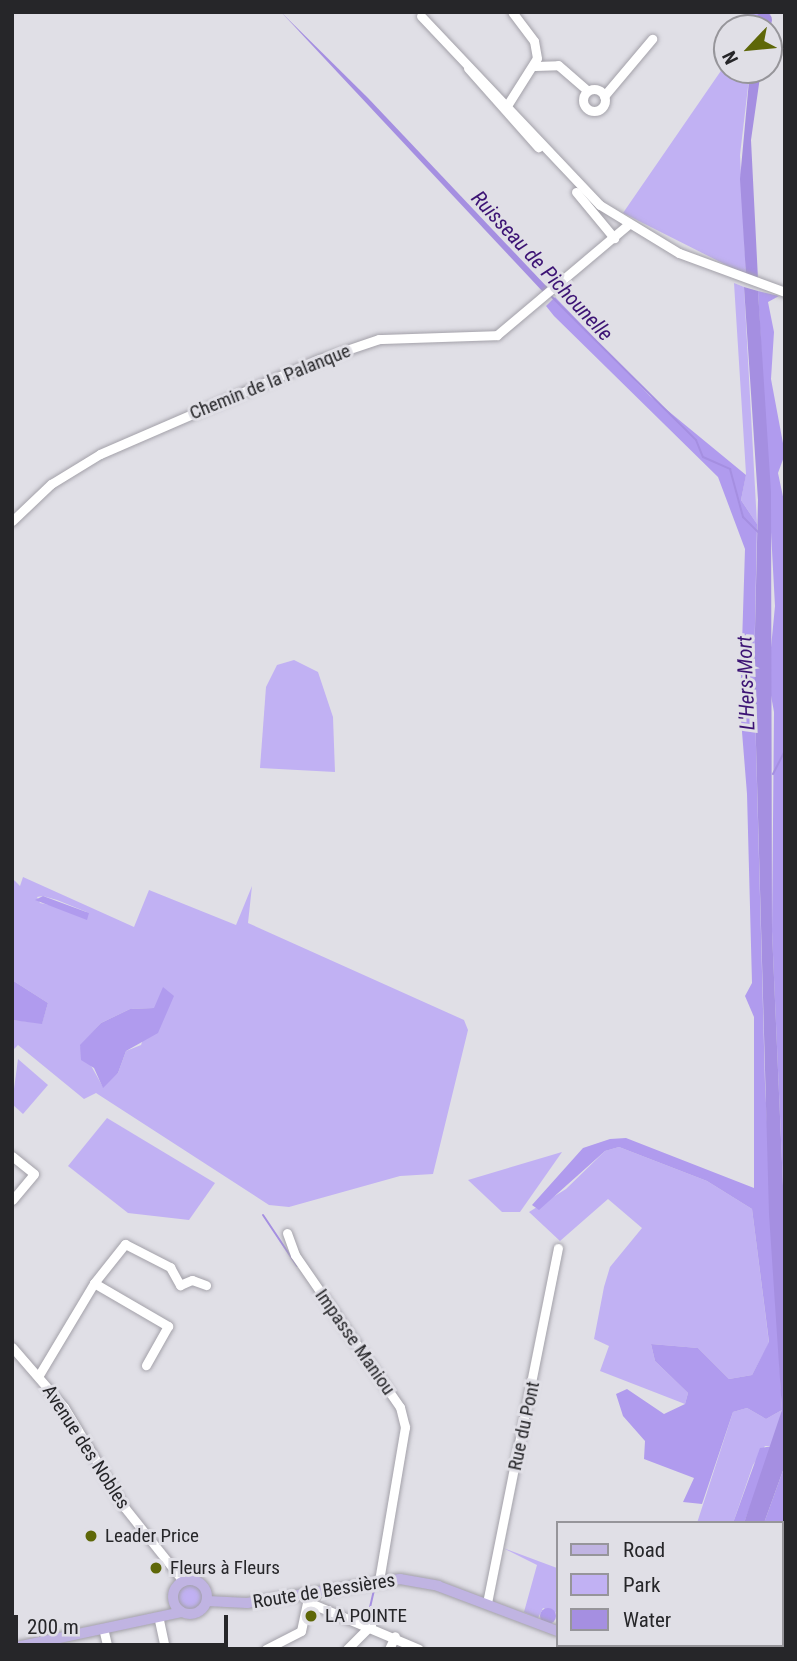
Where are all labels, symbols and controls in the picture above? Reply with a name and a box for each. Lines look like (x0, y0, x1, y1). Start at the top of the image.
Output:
north arrow (713, 14, 783, 84)
text: N (718, 47, 743, 68)
water label: Ruisseau de Pichounelle (466, 186, 618, 346)
street label: Chemin de la Palanque (186, 339, 354, 425)
water label: L'Hers-Mort (732, 635, 760, 731)
street label: Impasse Maniou (310, 1285, 400, 1399)
street label: Rue du Pont (503, 1379, 545, 1473)
street label: Avenue des Nobles (37, 1381, 135, 1513)
legend (556, 1521, 783, 1647)
place label: Leader Price (105, 1525, 199, 1547)
marker: Leader Price (83, 1528, 99, 1544)
text: Road (623, 1538, 665, 1562)
place label: Fleurs à Fleurs (170, 1557, 280, 1579)
marker: Fleurs à Fleurs (148, 1560, 164, 1576)
street label: Route de Bessières (251, 1569, 397, 1613)
text: Park (623, 1573, 660, 1597)
scale bar (18, 1602, 231, 1646)
place label: LA POINTE (325, 1605, 407, 1627)
marker: LA POINTE (303, 1608, 319, 1624)
text: Water (623, 1608, 671, 1632)
text: 200 m (27, 1615, 79, 1639)

